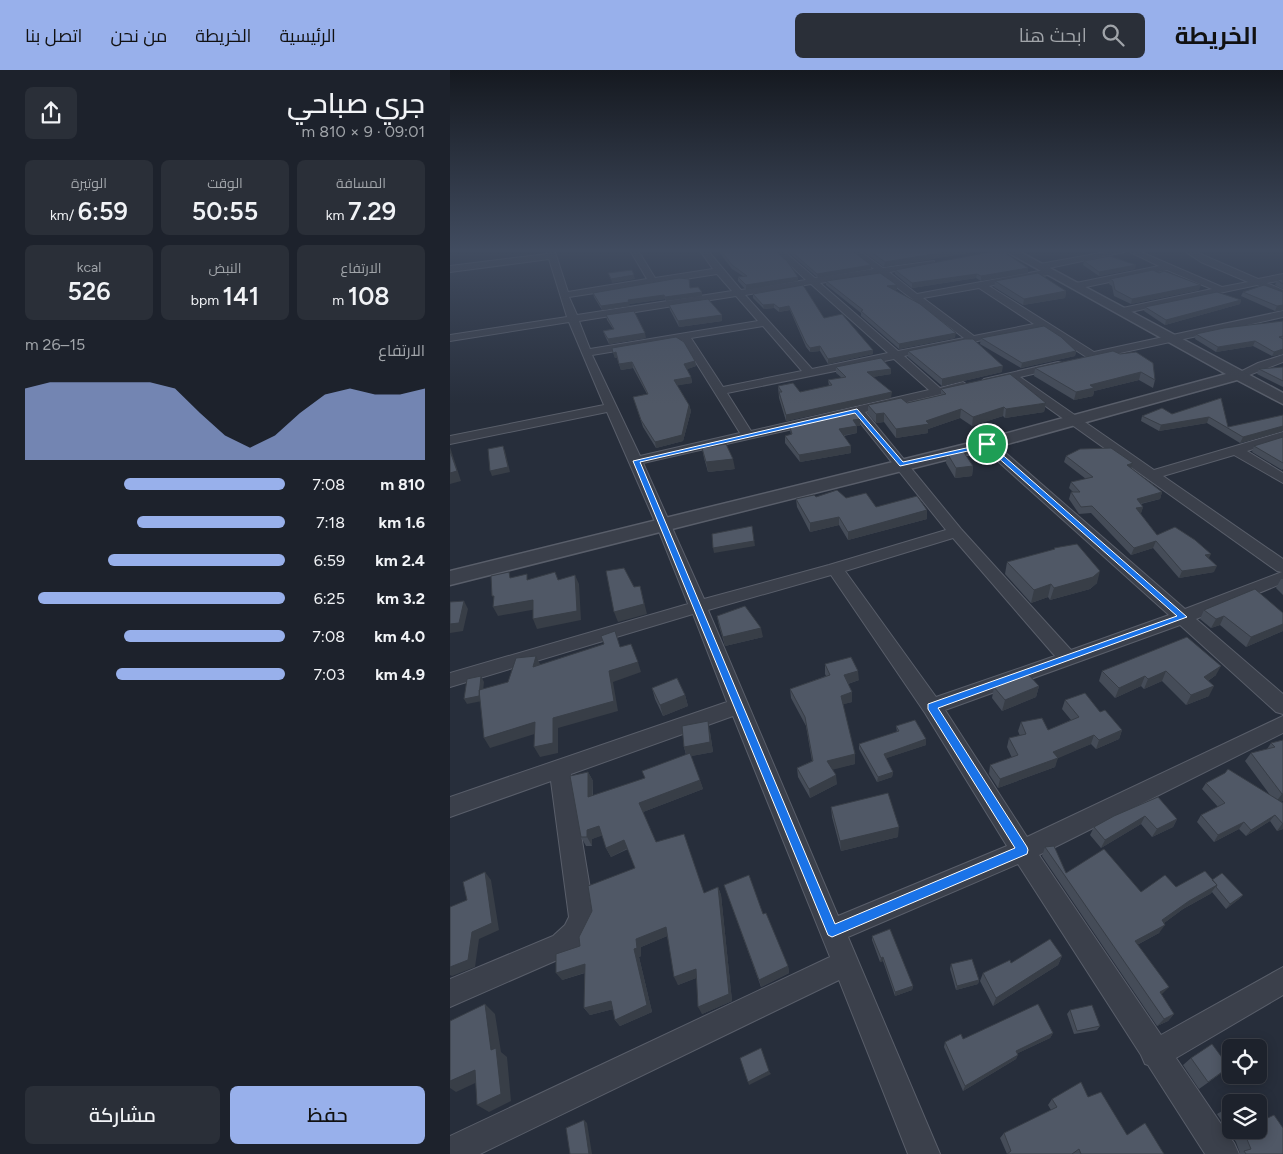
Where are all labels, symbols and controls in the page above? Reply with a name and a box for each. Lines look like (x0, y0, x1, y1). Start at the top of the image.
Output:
search box (795, 13, 1145, 58)
icon: search (1099, 21, 1127, 49)
text: الخريطة (1175, 21, 1258, 50)
text: ابحث هنا (1019, 24, 1087, 47)
text: اتصل بنا (25, 25, 82, 47)
text: من نحن (110, 25, 167, 47)
text: الخريطة (195, 25, 251, 47)
text: الرئيسية (279, 25, 336, 47)
text: جري صباحي (287, 86, 425, 120)
button: share (25, 87, 77, 139)
text: 09:01 · 9 × 810 m (302, 122, 425, 141)
text: الوتيرة (71, 175, 107, 192)
text: الوقت (207, 175, 243, 192)
text: المسافة (336, 175, 386, 192)
text: 6:59 (78, 196, 128, 226)
text: 50:55 (192, 196, 258, 226)
text: 7.29 (348, 196, 396, 226)
text: /km (50, 207, 78, 224)
text: km (326, 207, 348, 224)
text: kcal (77, 259, 101, 276)
text: النبض (209, 260, 241, 277)
text: الارتفاع (340, 260, 382, 277)
text: 526 (67, 276, 111, 306)
text: 141 (223, 281, 259, 311)
text: 108 (348, 281, 390, 311)
text: bpm (191, 292, 223, 309)
text: m (332, 292, 348, 309)
text: 15–26 m (25, 335, 85, 354)
text: الارتفاع (378, 341, 425, 360)
pin (966, 423, 1008, 465)
icon: arrive (973, 430, 1001, 458)
text: 7:08 (312, 475, 345, 494)
text: 810 m (380, 475, 425, 494)
text: 7:18 (316, 513, 345, 532)
text: 1.6 km (379, 513, 425, 532)
text: 6:59 (314, 551, 345, 570)
text: 2.4 km (375, 551, 425, 570)
text: 6:25 (314, 589, 345, 608)
text: 3.2 km (376, 589, 425, 608)
text: 7:08 (312, 627, 345, 646)
text: 4.0 km (374, 627, 425, 646)
text: 7:03 (313, 665, 345, 684)
text: 4.9 km (375, 665, 425, 684)
map controls (1222, 1039, 1267, 1139)
button: locate (1222, 1039, 1267, 1084)
button: مشاركة (25, 1086, 220, 1144)
button: حفظ (230, 1086, 425, 1144)
button: layers (1222, 1094, 1267, 1139)

